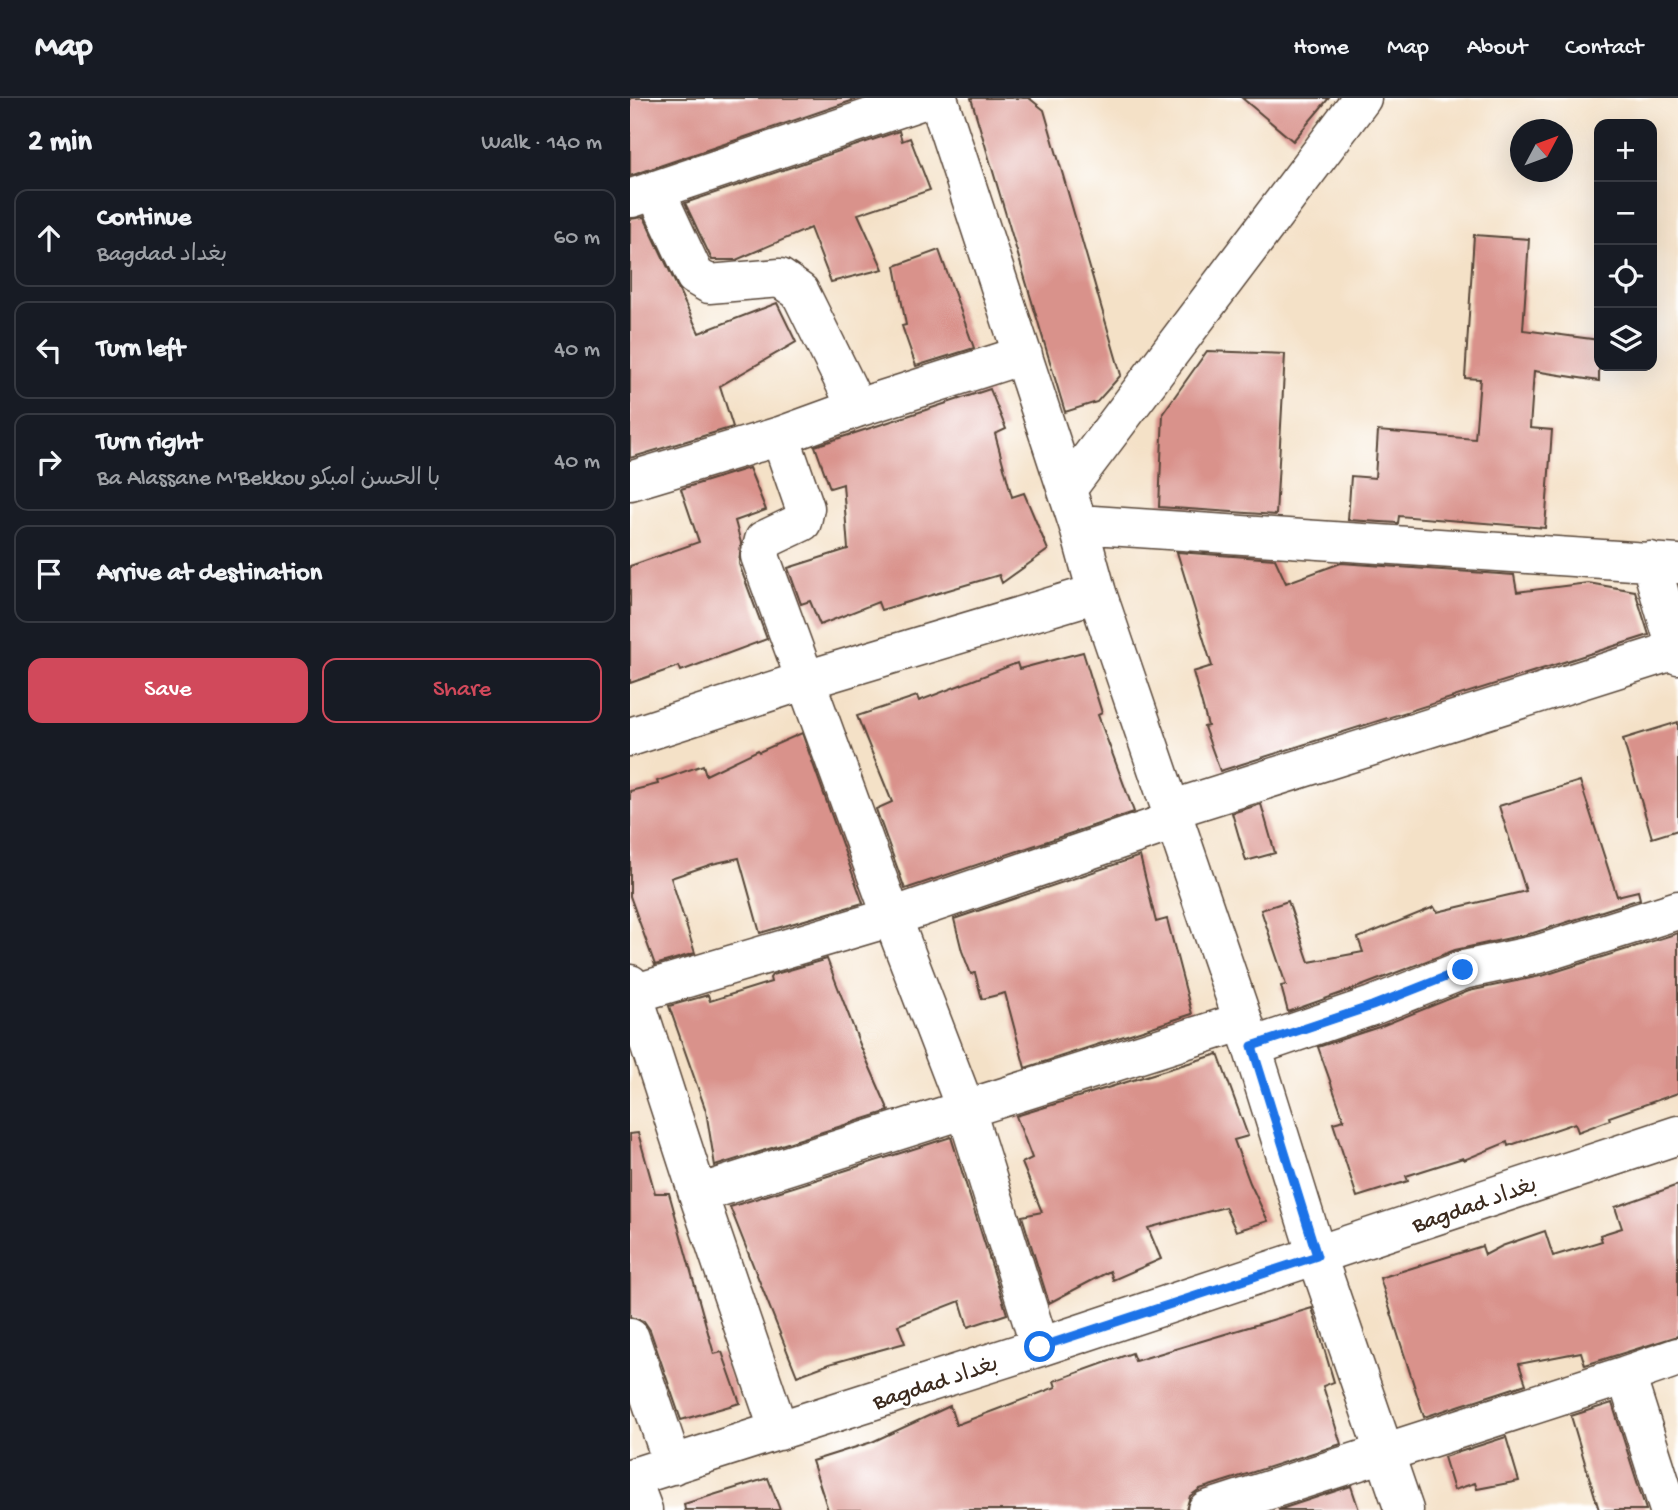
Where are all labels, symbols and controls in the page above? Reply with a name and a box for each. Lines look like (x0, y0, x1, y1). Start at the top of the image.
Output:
text: Map (35, 29, 92, 67)
text: Home (1293, 34, 1349, 63)
text: Map (1387, 34, 1429, 63)
text: About (1467, 34, 1527, 63)
text: Contact (1565, 34, 1643, 63)
north arrow (1510, 119, 1573, 182)
map controls (1594, 119, 1657, 371)
button: + (1594, 119, 1657, 182)
text: 2 min (28, 126, 92, 161)
text: Walk · 140 m (481, 130, 602, 157)
button: − (1594, 182, 1657, 245)
text: Continue (97, 204, 191, 235)
icon: ahead (30, 219, 68, 257)
text: 60 m (554, 225, 600, 252)
text: Bagdad بغداد (97, 242, 227, 269)
button: locate (1594, 245, 1657, 308)
button: layers (1594, 308, 1657, 371)
icon: left (30, 331, 68, 369)
text: Turn left (97, 335, 185, 366)
text: 40 m (554, 337, 600, 364)
text: Turn right (97, 428, 201, 459)
icon: right (30, 443, 68, 481)
text: 40 m (554, 449, 600, 476)
text: Ba Alassane M'Bekkou با الحسن امبكو (97, 466, 440, 493)
icon: arrive (30, 555, 68, 593)
text: Arrive at destination (97, 559, 322, 590)
button: Save (28, 658, 308, 723)
button: Share (322, 658, 602, 723)
route end (1447, 954, 1478, 985)
street label: Bagdad بغداد (1408, 1172, 1541, 1241)
route start (1024, 1331, 1055, 1362)
street label: Bagdad بغداد (869, 1351, 1002, 1418)

